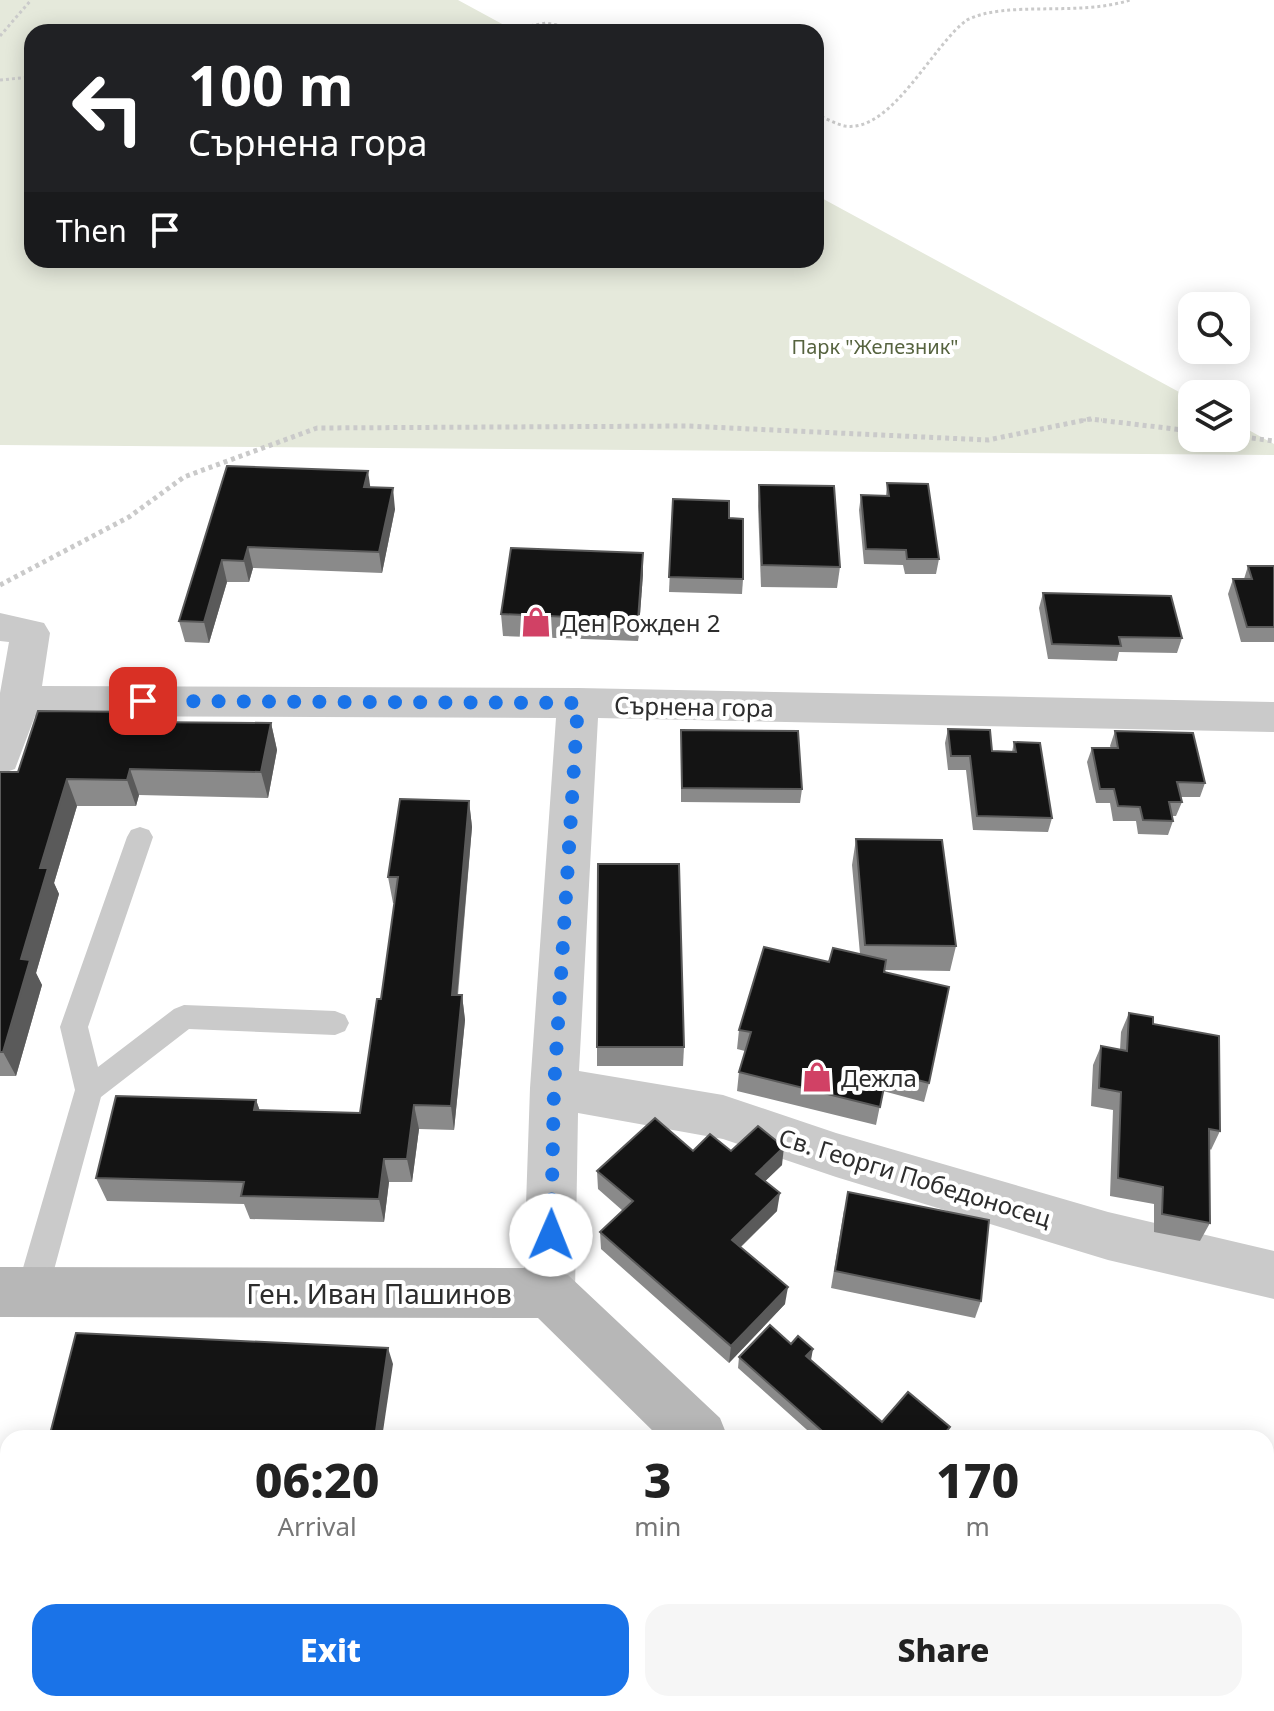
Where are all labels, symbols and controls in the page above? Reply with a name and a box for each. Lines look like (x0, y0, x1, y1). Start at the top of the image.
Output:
text: 100 m (188, 46, 353, 122)
icon: left (56, 56, 160, 160)
text: Сърнена гора (188, 118, 427, 167)
icon: arrive (143, 208, 187, 252)
text: Then (56, 210, 127, 251)
map controls (1178, 292, 1250, 452)
button: search (1178, 292, 1250, 364)
park label: Парк "Железник" (791, 333, 959, 360)
button: layers (1178, 380, 1250, 452)
shop icon: Ден Рожден 2 (519, 605, 553, 639)
place label: Ден Рожден 2 (560, 606, 720, 639)
pin (109, 667, 177, 735)
icon: arrive (121, 679, 165, 723)
street label: Сърнена гора (614, 688, 774, 724)
shop icon: Дежла (800, 1060, 834, 1094)
place label: Дежла (841, 1061, 917, 1094)
street label: Св. Георги Победоносец (775, 1120, 1055, 1234)
position arrow (509, 1193, 593, 1277)
street label: Ген. Иван Пашинов (246, 1274, 512, 1312)
text: 06:20 (255, 1447, 379, 1512)
text: 3 (644, 1447, 672, 1512)
text: 170 (936, 1447, 1019, 1512)
text: Arrival (277, 1508, 357, 1544)
text: min (634, 1508, 681, 1544)
text: m (965, 1508, 990, 1544)
button: Exit (32, 1604, 629, 1696)
button: Share (645, 1604, 1242, 1696)

